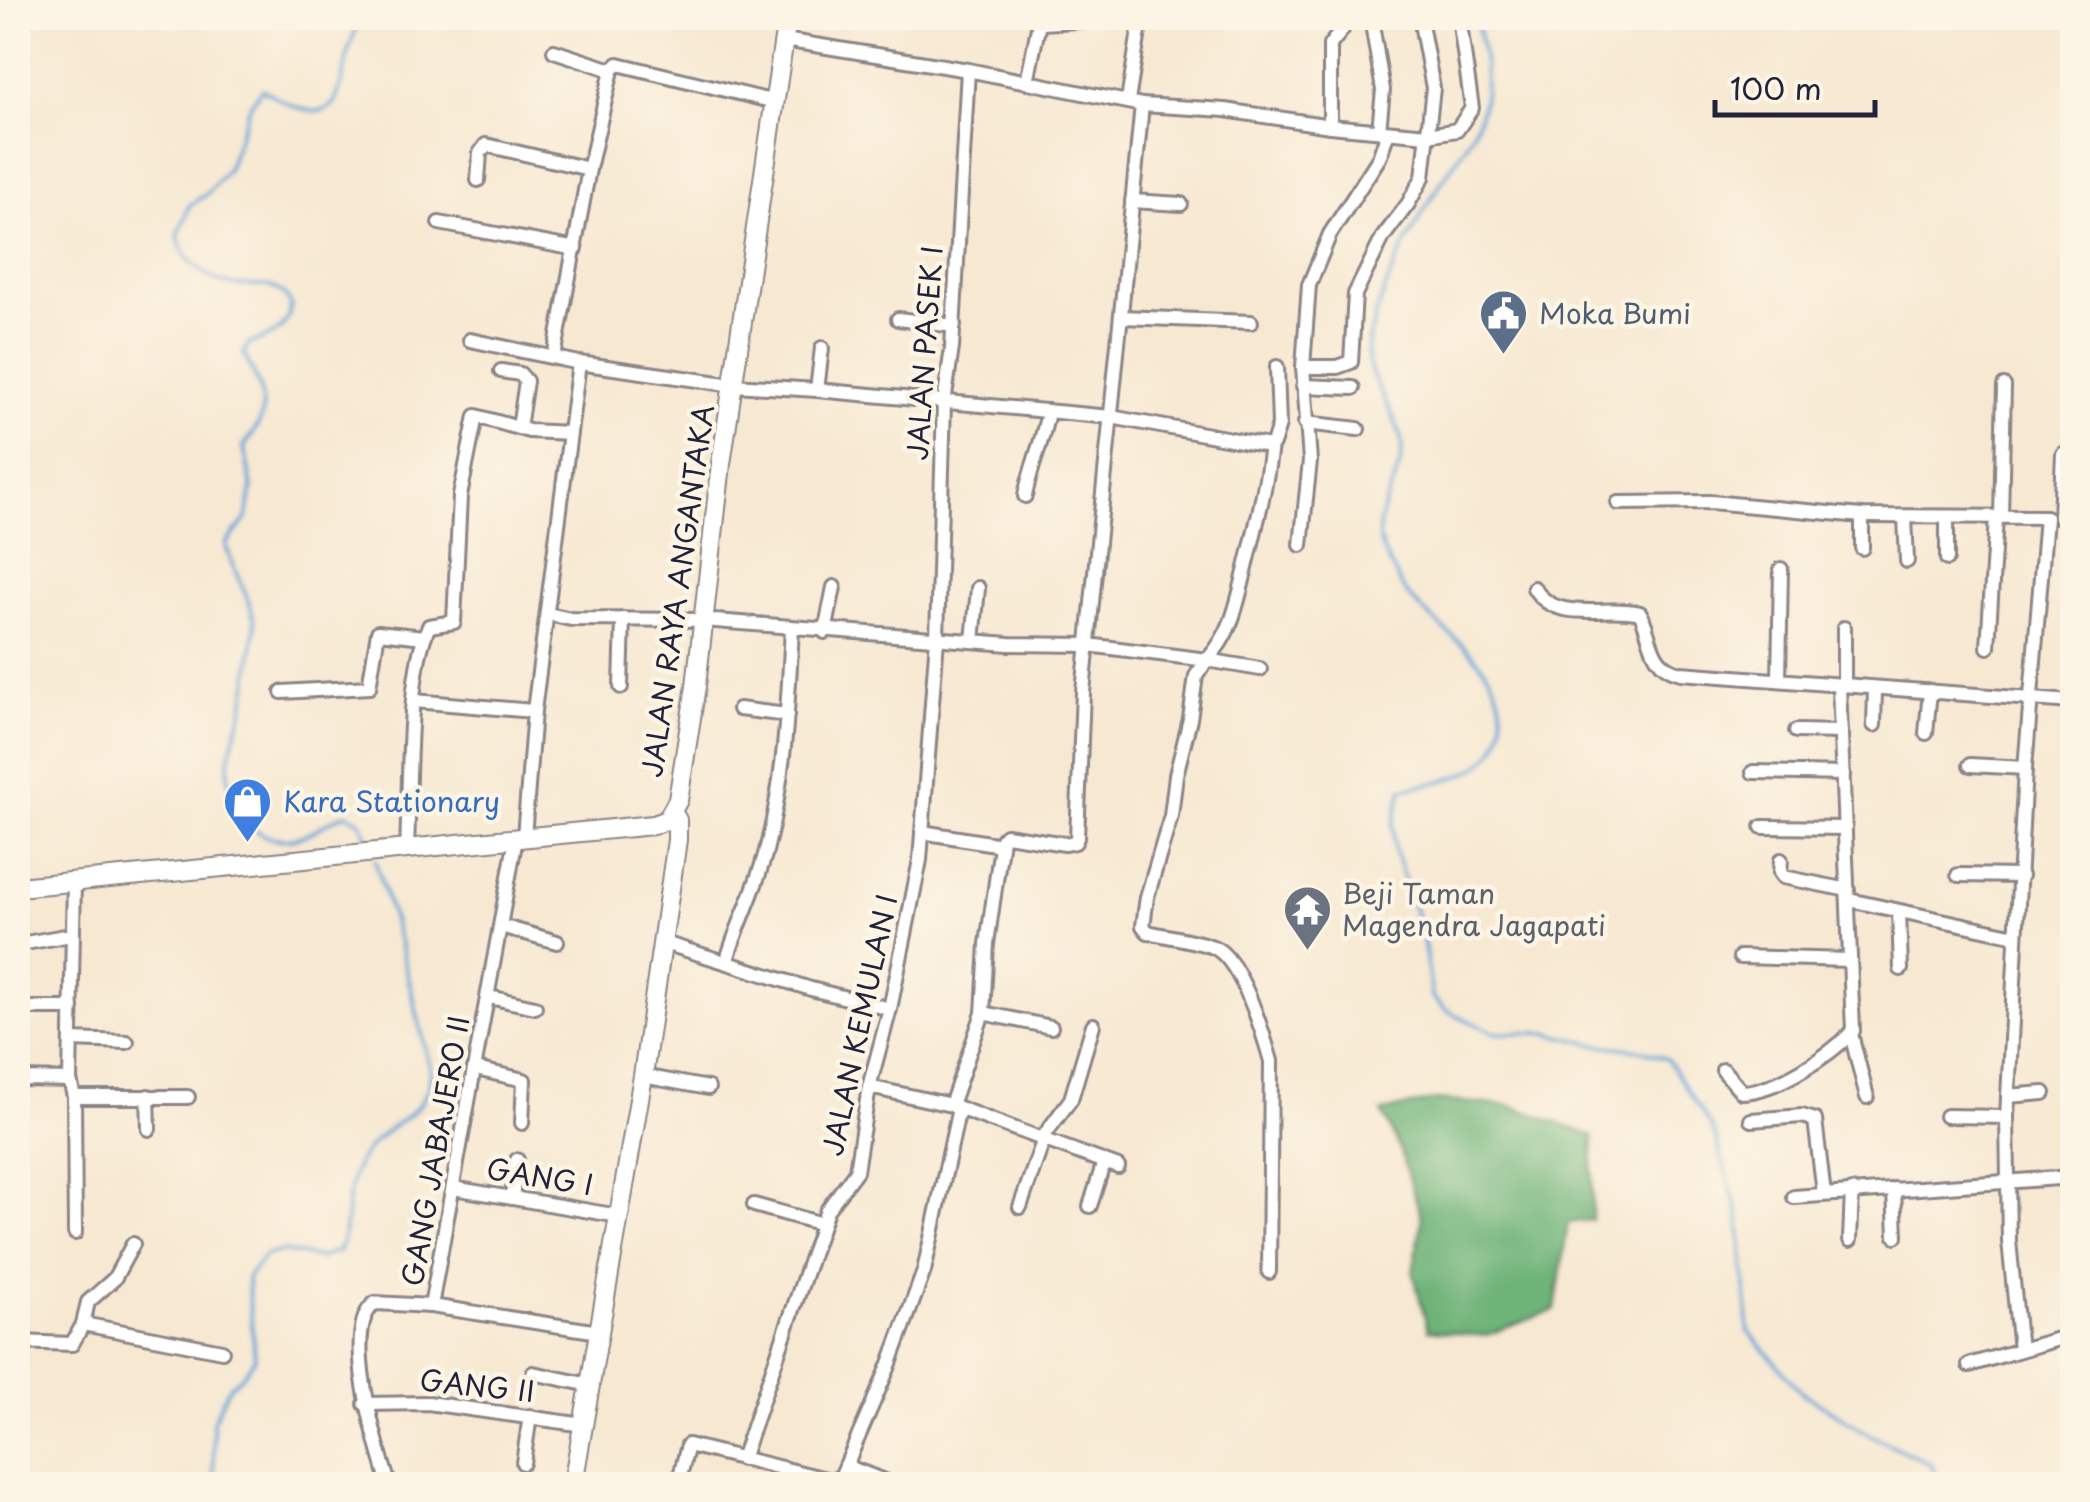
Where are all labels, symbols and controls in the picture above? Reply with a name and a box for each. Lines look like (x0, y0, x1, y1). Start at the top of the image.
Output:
scale bar (1715, 55, 1875, 117)
text: 100 m (1730, 65, 1822, 110)
street label: JALAN PASEK I (895, 244, 952, 462)
public building icon: Moka Bumi (1478, 288, 1530, 356)
place label: Moka Bumi (1539, 291, 1691, 334)
street label: JALAN RAYA ANGANTAKA (629, 402, 724, 780)
shop icon: Kara Stationary (222, 776, 274, 844)
place label: Kara Stationary (283, 779, 500, 822)
place label: Beji Taman Magendra Jagapati (1342, 871, 1606, 946)
temple icon: Beji Taman Magendra Jagapati (1281, 884, 1333, 952)
street label: JALAN KEMULAN I (810, 890, 907, 1160)
street label: GANG JABAJERO II (390, 1012, 479, 1289)
street label: GANG I (484, 1146, 597, 1205)
street label: GANG II (418, 1357, 537, 1412)

